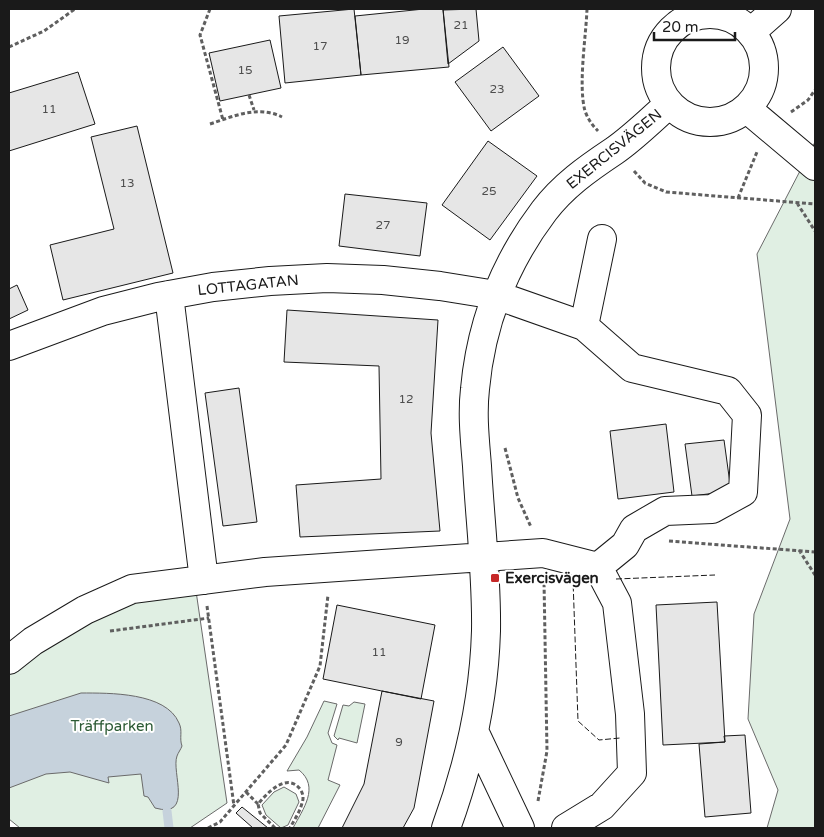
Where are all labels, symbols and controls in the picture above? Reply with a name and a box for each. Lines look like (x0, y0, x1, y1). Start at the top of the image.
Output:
scale bar (654, 10, 735, 42)
house number: 21 (453, 18, 469, 32)
text: 20 m (662, 18, 699, 36)
house number: 19 (394, 33, 410, 47)
house number: 17 (312, 39, 328, 53)
house number: 15 (237, 63, 253, 77)
house number: 23 (489, 82, 505, 96)
house number: 11 (41, 102, 57, 116)
street label: EXERCISVÄGEN (563, 105, 665, 193)
house number: 13 (119, 176, 135, 190)
house number: 25 (481, 184, 497, 198)
house number: 27 (375, 218, 391, 232)
street label: LOTTAGATAN (196, 271, 300, 299)
house number: 12 (398, 392, 414, 406)
place label: Exercisvägen (505, 569, 599, 588)
marker: Exercisvägen (489, 572, 501, 584)
house number: 11 (371, 645, 387, 659)
park label: Träffparken (70, 717, 154, 735)
house number: 9 (395, 735, 403, 749)

